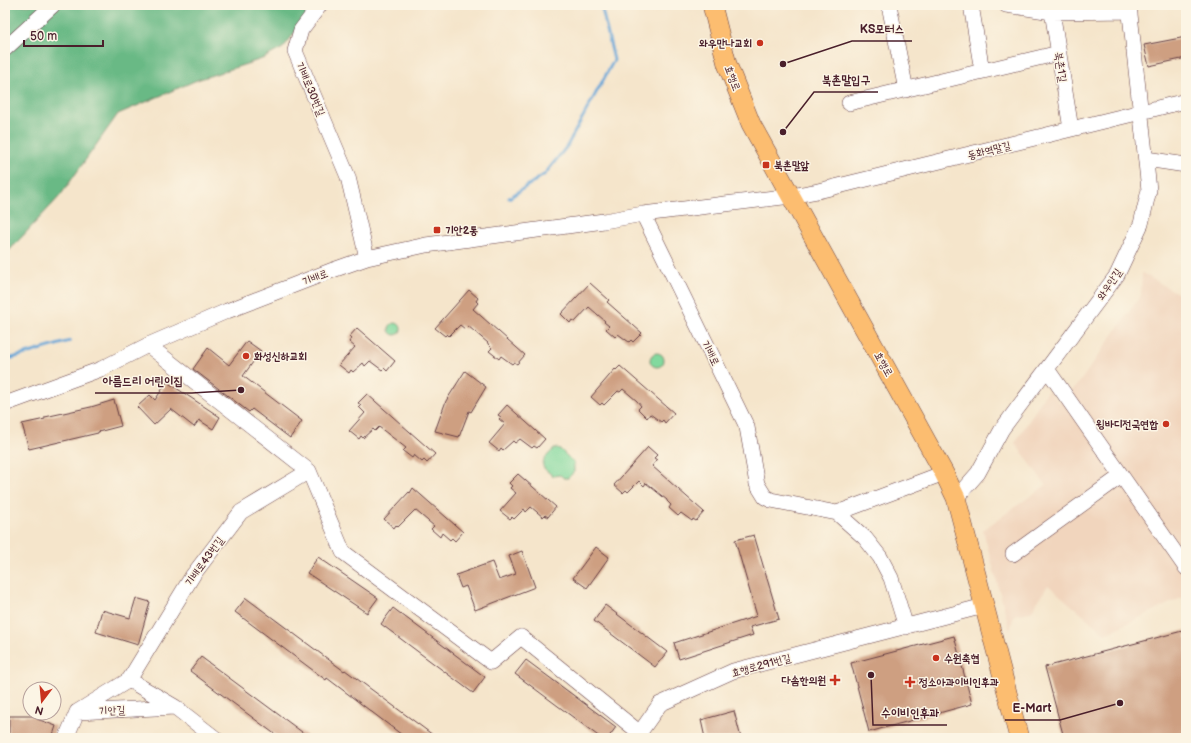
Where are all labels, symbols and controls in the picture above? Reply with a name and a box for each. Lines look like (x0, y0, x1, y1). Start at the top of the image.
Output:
callout: KS모터스 (852, 17, 912, 41)
scale bar (24, 22, 103, 48)
text: KS모터스 (860, 22, 904, 37)
text: 50 m (30, 29, 57, 44)
place label: 와우만나교회 (699, 37, 752, 50)
marker: 와우만나교회 (755, 38, 765, 48)
street label: 북촌1길 (1052, 51, 1069, 83)
street label: 기배로30번길 (293, 60, 328, 118)
street label: 효행로 (722, 63, 743, 93)
callout: 북촌말입구 (814, 68, 878, 92)
text: 북촌말입구 (822, 73, 870, 88)
street label: 동화역말길 (966, 139, 1012, 162)
place label: 북촌말앞 (774, 159, 810, 172)
marker: 북촌말앞 (761, 160, 771, 170)
place label: 기안2통 (445, 224, 478, 237)
marker: 기안2통 (432, 225, 442, 235)
street label: 와우안길 (1094, 266, 1125, 303)
street label: 기배로 (300, 267, 330, 288)
street label: 기배로 (699, 338, 722, 368)
street label: 효행로 (871, 349, 896, 379)
place label: 화성신하교회 (254, 350, 307, 363)
marker: 화성신하교회 (241, 351, 251, 361)
callout: 아름드리 어린이집 (95, 369, 192, 393)
text: 아름드리 어린이집 (103, 374, 183, 389)
place label: 윙바디전국연합 (1096, 418, 1158, 431)
marker: 윙바디전국연합 (1161, 419, 1171, 429)
street label: 기배로43번길 (182, 534, 227, 588)
street label: 효행로291번길 (730, 651, 793, 680)
place label: 수원축협 (944, 652, 980, 665)
marker: 수원축협 (931, 653, 941, 663)
place label: 다솜한의원 (782, 674, 826, 687)
marker: 다솜한의원 (829, 674, 841, 686)
marker: 정소아과이비인후과 (904, 676, 916, 688)
place label: 정소아과이비인후과 (918, 676, 999, 689)
north arrow (22, 681, 62, 721)
callout: E-Mart (1005, 696, 1060, 720)
callout: 수이비인후과 (873, 701, 947, 725)
text: E-Mart (1013, 701, 1051, 716)
text: N (34, 703, 45, 718)
street label: 기안길 (99, 704, 126, 717)
text: 수이비인후과 (881, 706, 939, 721)

